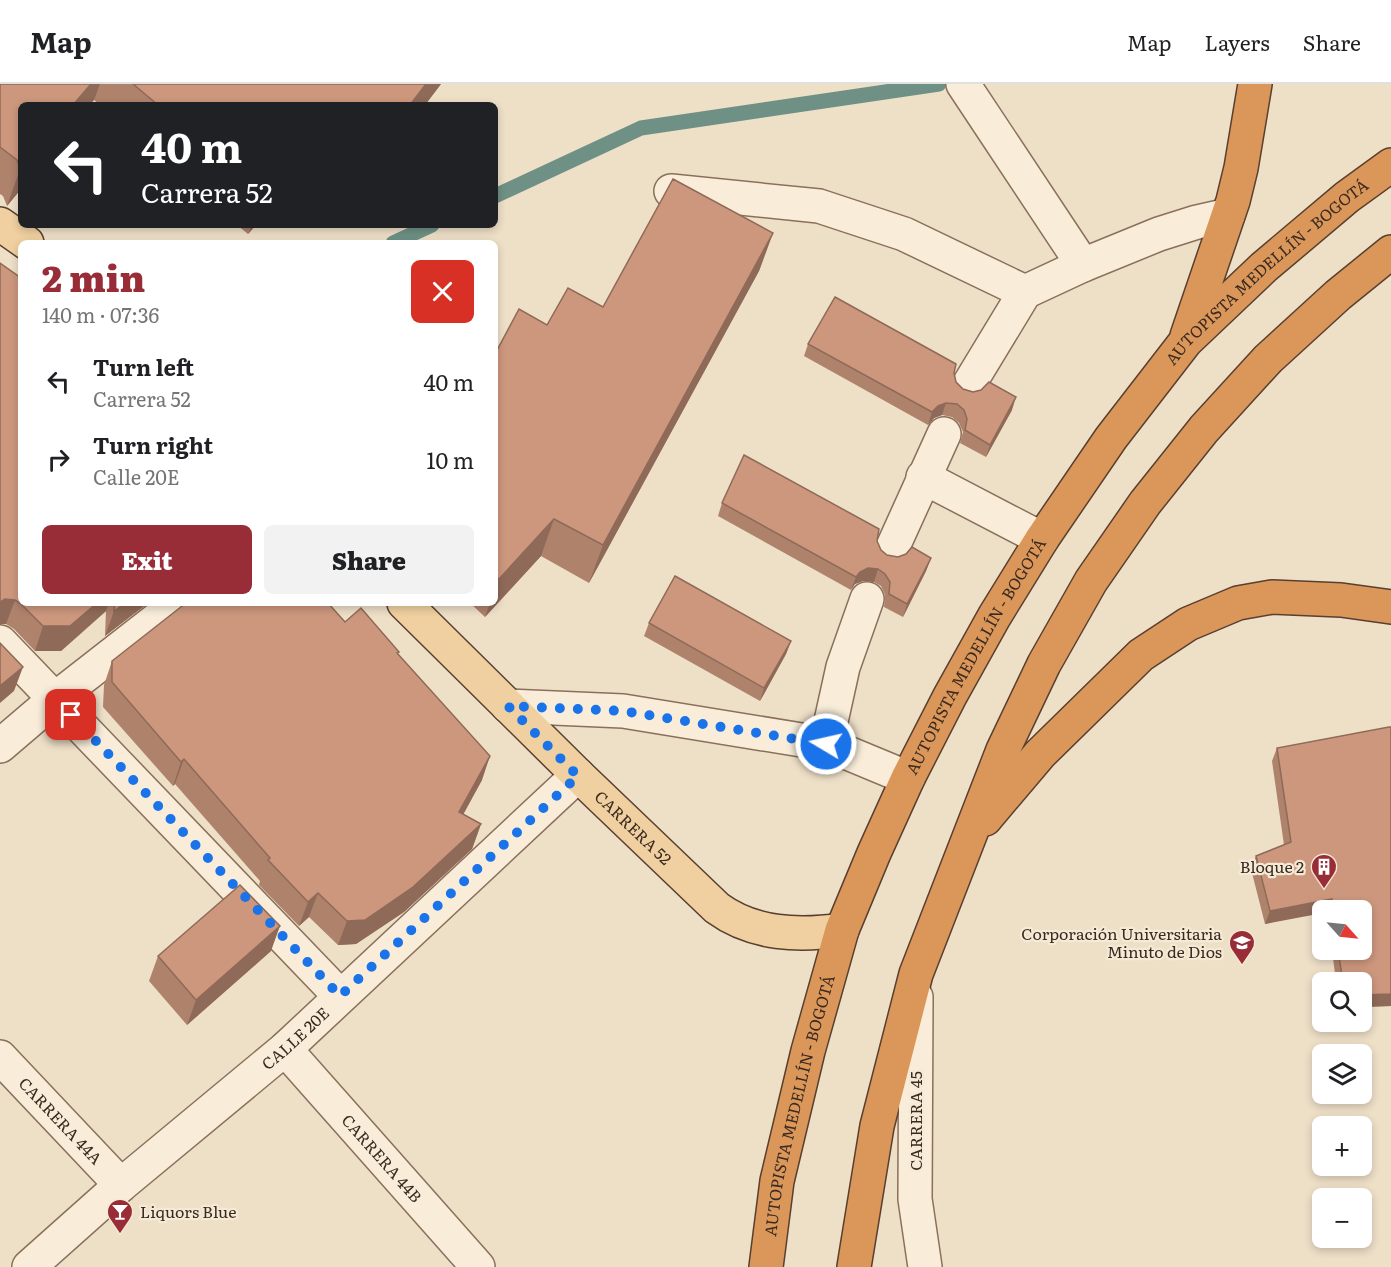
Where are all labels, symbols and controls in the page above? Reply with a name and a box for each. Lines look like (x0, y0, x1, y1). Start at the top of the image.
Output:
text: Map (30, 20, 92, 62)
text: Map (1127, 26, 1172, 57)
text: Layers (1205, 26, 1270, 57)
text: Share (1303, 26, 1361, 57)
text: 40 m (141, 114, 242, 176)
icon: left (42, 126, 120, 204)
text: Carrera 52 (141, 171, 273, 211)
street label: AUTOPISTA MEDELLÍN - BOGOTÁ (1159, 172, 1373, 370)
text: 2 min (42, 250, 145, 303)
button: close (411, 260, 474, 323)
text: 140 m · 07:36 (42, 299, 159, 329)
text: Turn left (93, 350, 194, 383)
icon: left (42, 365, 75, 398)
text: 40 m (423, 365, 474, 398)
text: Carrera 52 (93, 383, 191, 413)
text: Turn right (93, 428, 213, 461)
icon: right (42, 443, 75, 476)
text: 10 m (427, 443, 474, 476)
text: Calle 20E (93, 461, 180, 491)
button: Exit (42, 525, 252, 594)
button: Share (264, 525, 474, 594)
street label: AUTOPISTA MEDELLÍN - BOGOTÁ (899, 533, 1051, 778)
pin (45, 689, 96, 740)
icon: arrive (54, 698, 87, 731)
position arrow (794, 712, 858, 776)
street label: CARRERA 52 (590, 784, 678, 870)
building icon: Bloque 2 (1309, 852, 1339, 890)
place label: Bloque 2 (1240, 854, 1304, 878)
north arrow (1312, 900, 1372, 960)
map controls (1312, 900, 1372, 1248)
place label: Corporación Universitaria Minuto de Dios (1021, 921, 1222, 963)
school or university icon: Corporación Universitaria Minuto de Dios (1227, 928, 1257, 966)
street label: AUTOPISTA MEDELLÍN - BOGOTÁ (757, 972, 840, 1238)
button: search (1312, 972, 1372, 1032)
street label: CALLE 20E (256, 1001, 334, 1075)
button: layers (1312, 1044, 1372, 1104)
street label: CARRERA 44A (14, 1071, 109, 1169)
street label: CARRERA 45 (903, 1071, 927, 1171)
street label: CARRERA 44B (337, 1108, 428, 1207)
button: + (1312, 1116, 1372, 1176)
button: − (1312, 1188, 1372, 1248)
bar icon: Liquors Blue (105, 1197, 135, 1235)
place label: Liquors Blue (140, 1199, 236, 1223)

